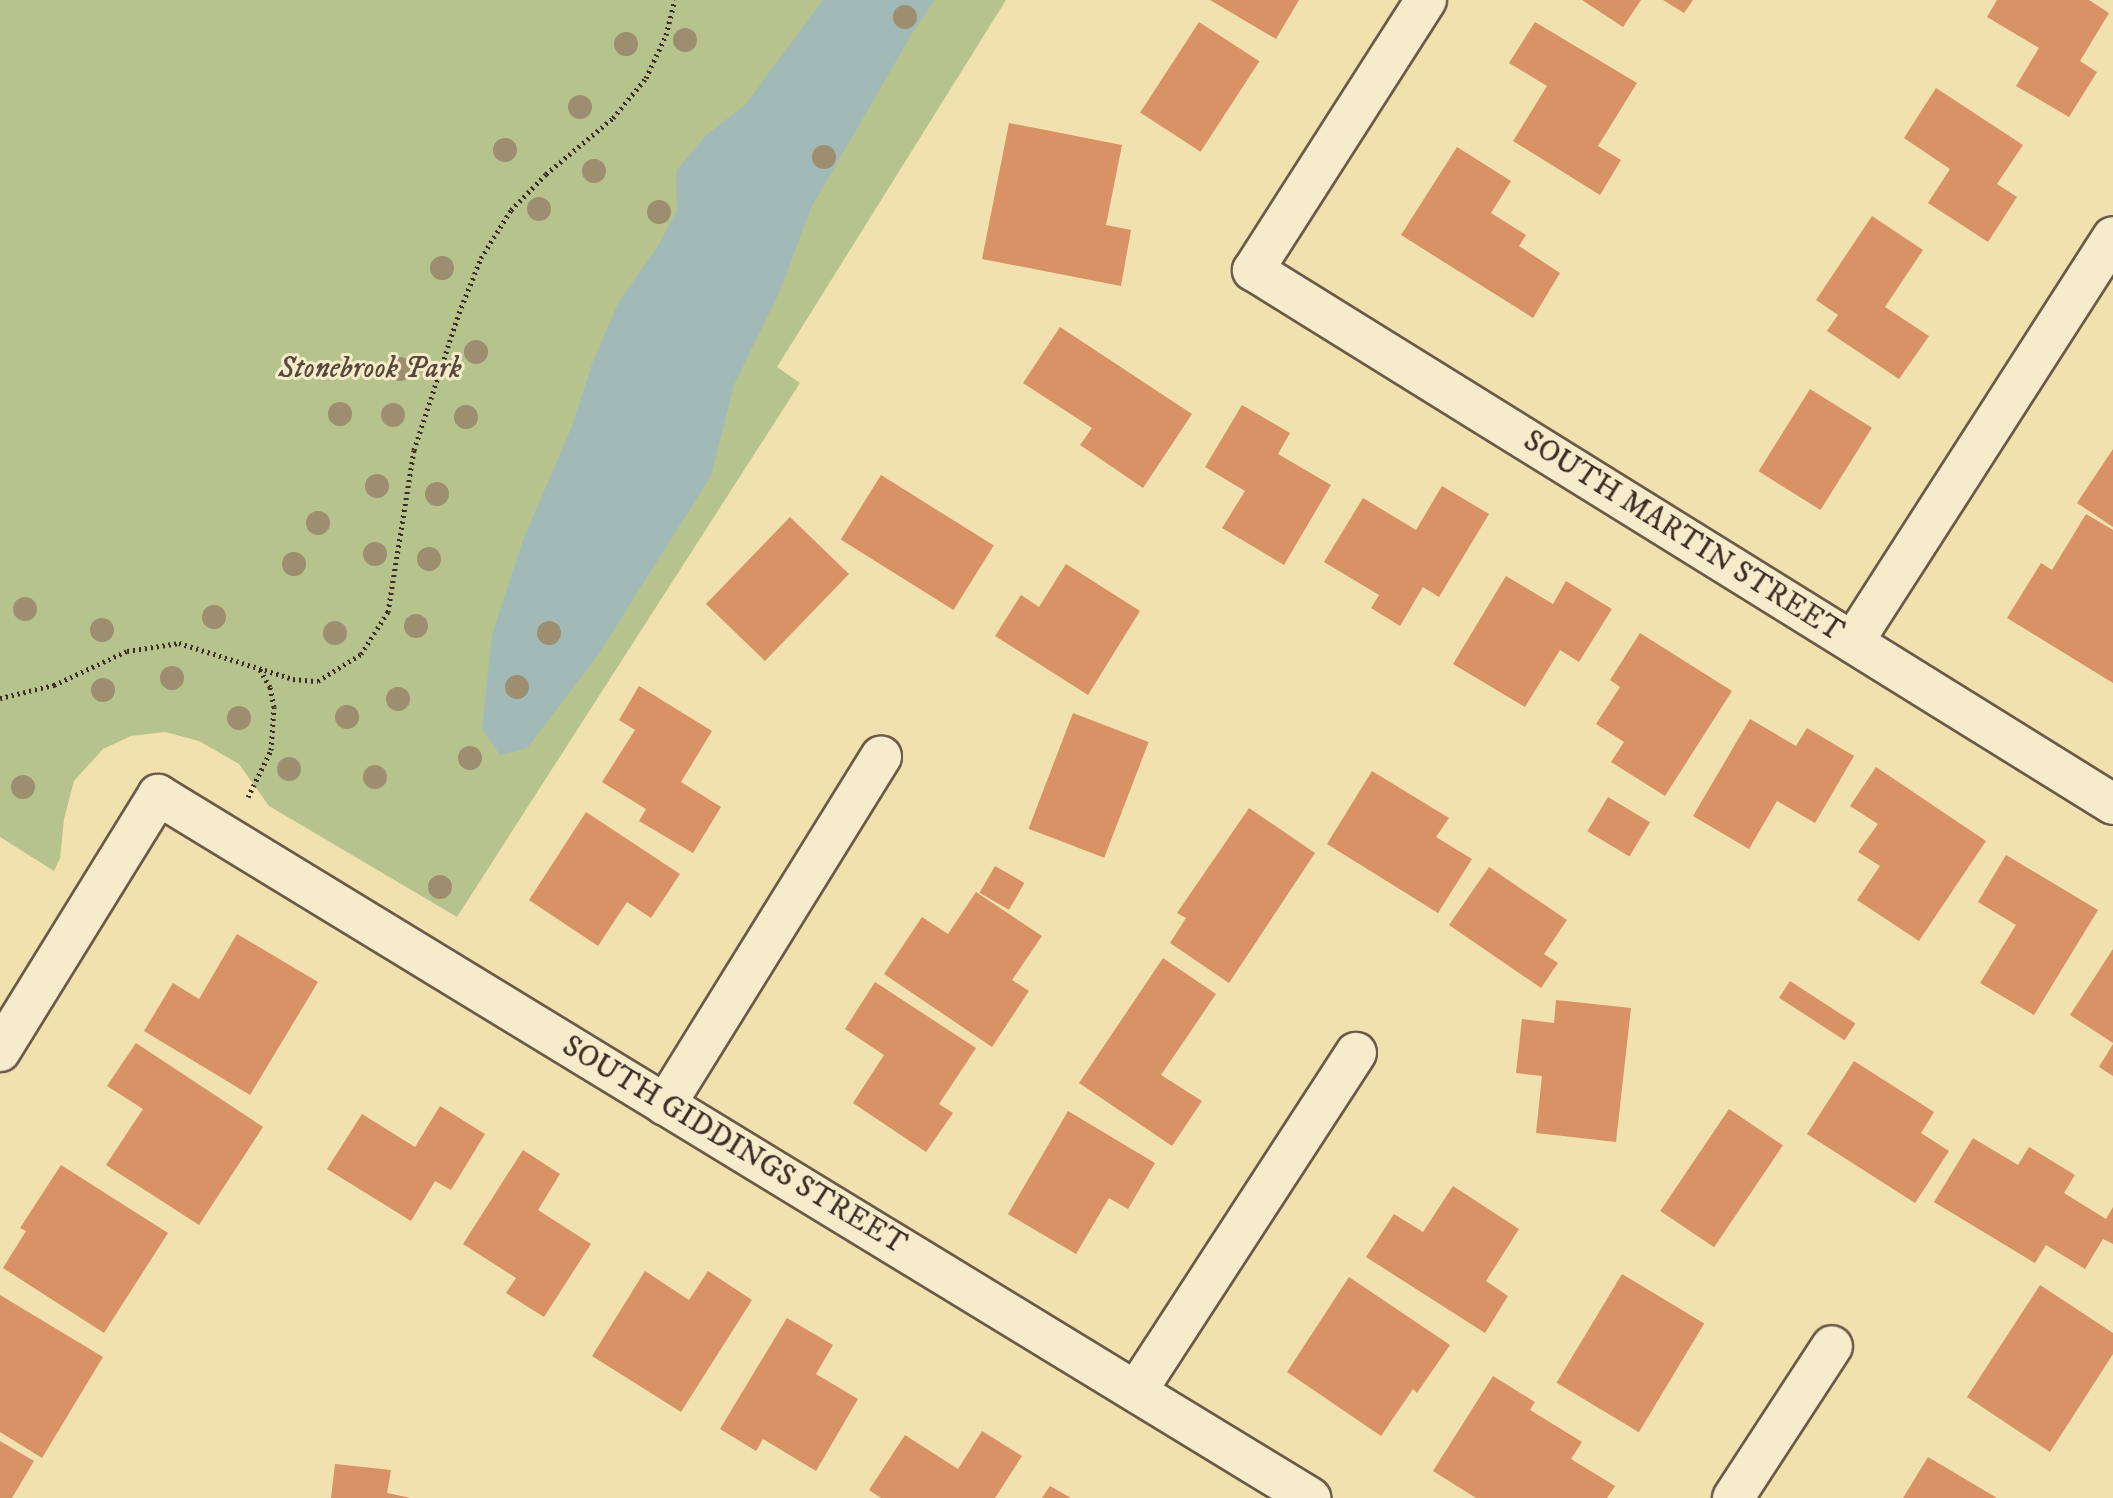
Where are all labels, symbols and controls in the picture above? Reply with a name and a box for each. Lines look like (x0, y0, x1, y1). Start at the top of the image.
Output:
park label: Stonebrook Park (278, 351, 462, 387)
street label: SOUTH MARTIN STREET (1516, 424, 1850, 650)
street label: SOUTH GIDDINGS STREET (555, 1029, 913, 1263)

